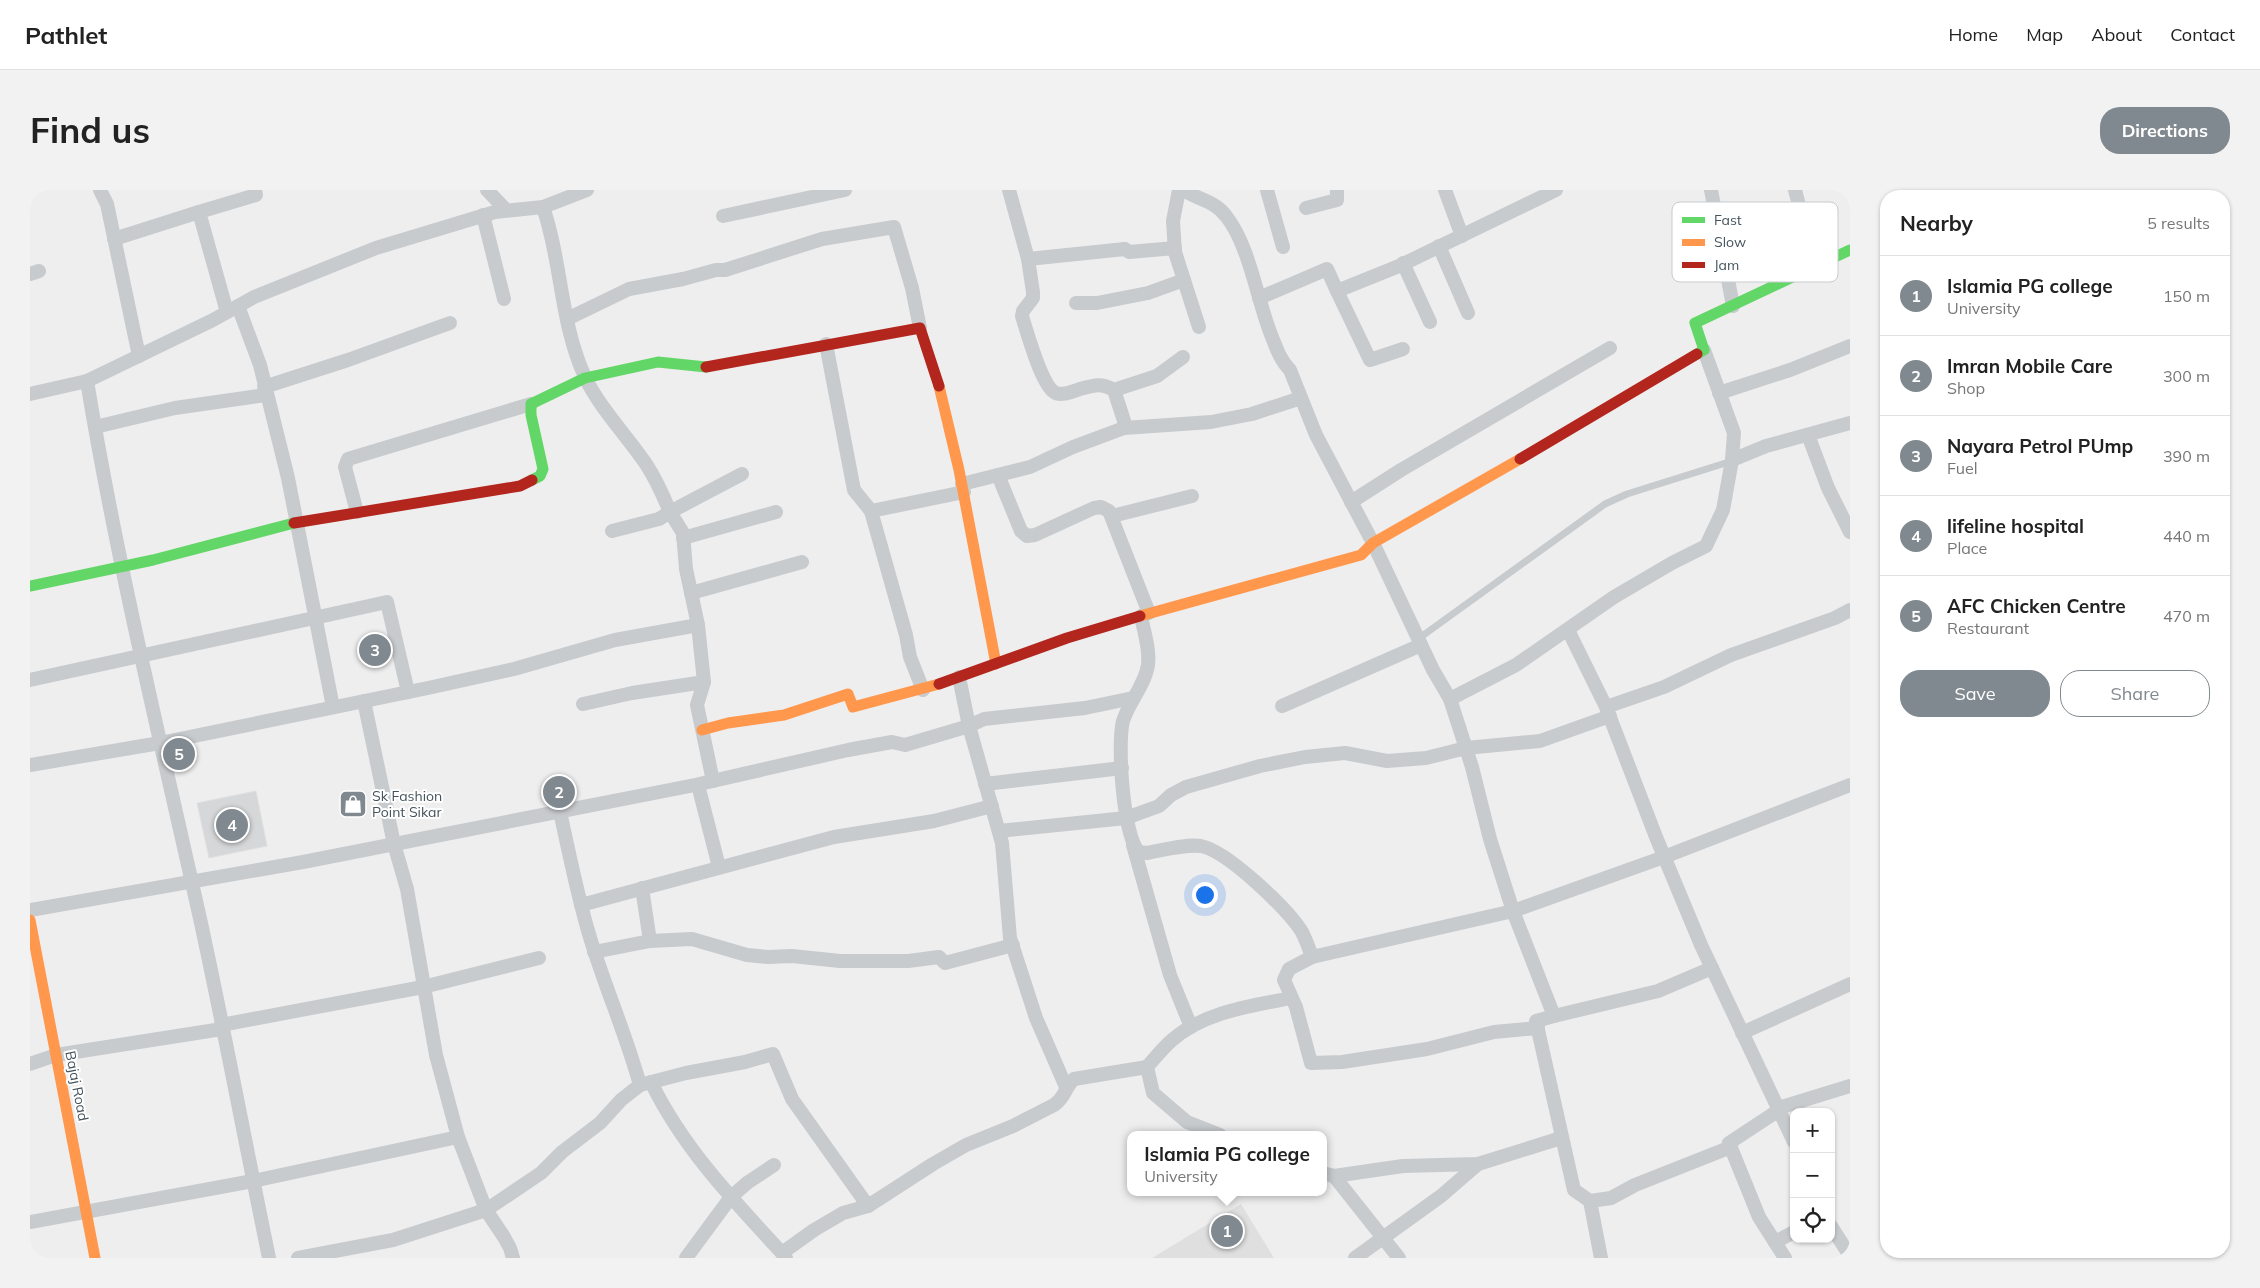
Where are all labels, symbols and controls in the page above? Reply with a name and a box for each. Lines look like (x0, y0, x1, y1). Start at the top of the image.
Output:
text: Pathlet (25, 20, 107, 50)
text: Home (1948, 23, 1998, 46)
text: Map (2026, 23, 2063, 46)
text: About (2091, 23, 2142, 46)
text: Contact (2170, 23, 2235, 46)
button: Directions (2100, 107, 2230, 154)
text: Find us (30, 108, 150, 152)
legend (1672, 202, 1838, 282)
text: Nearby (1900, 210, 1973, 236)
text: Fast (1714, 211, 1742, 229)
text: 5 results (2147, 213, 2210, 233)
text: Slow (1714, 233, 1746, 251)
text: Jam (1714, 256, 1739, 274)
text: Islamia PG college (1947, 274, 2113, 298)
text: 1 (1911, 286, 1921, 306)
text: 150 m (2163, 286, 2210, 306)
text: University (1947, 298, 2021, 318)
text: Imran Mobile Care (1947, 354, 2113, 378)
text: 2 (1911, 366, 1921, 386)
text: 300 m (2163, 366, 2210, 386)
text: Shop (1947, 378, 1985, 398)
text: Nayara Petrol PUmp (1947, 434, 2133, 458)
text: 3 (1911, 446, 1921, 466)
text: 390 m (2163, 446, 2210, 466)
text: Fuel (1947, 458, 1978, 478)
text: lifeline hospital (1947, 514, 2084, 538)
text: 4 (1911, 526, 1921, 546)
text: 440 m (2163, 526, 2210, 546)
text: Place (1947, 538, 1987, 558)
text: AFC Chicken Centre (1947, 594, 2126, 618)
text: 5 (1911, 606, 1921, 626)
text: 470 m (2163, 606, 2210, 626)
text: Restaurant (1947, 618, 2029, 638)
pin: 3 (359, 631, 391, 669)
button: Save (1900, 670, 2050, 717)
button: Share (2060, 670, 2210, 717)
pin: 5 (163, 735, 195, 773)
pin: 2 (543, 773, 575, 811)
place label: Sk Fashion Point Sikar (372, 787, 442, 821)
shop icon: Sk Fashion Point Sikar (338, 789, 368, 819)
pin: 4 (216, 806, 248, 844)
your location (1192, 882, 1218, 908)
street label: Bajaj Road (61, 1049, 93, 1123)
map controls (1790, 1108, 1835, 1243)
button: + (1790, 1108, 1835, 1153)
popup (1127, 1131, 1327, 1196)
text: Islamia PG college (1144, 1142, 1310, 1166)
button: − (1790, 1153, 1835, 1198)
text: University (1144, 1166, 1218, 1186)
button: locate (1790, 1198, 1835, 1243)
pin: 1 (1211, 1212, 1243, 1250)

